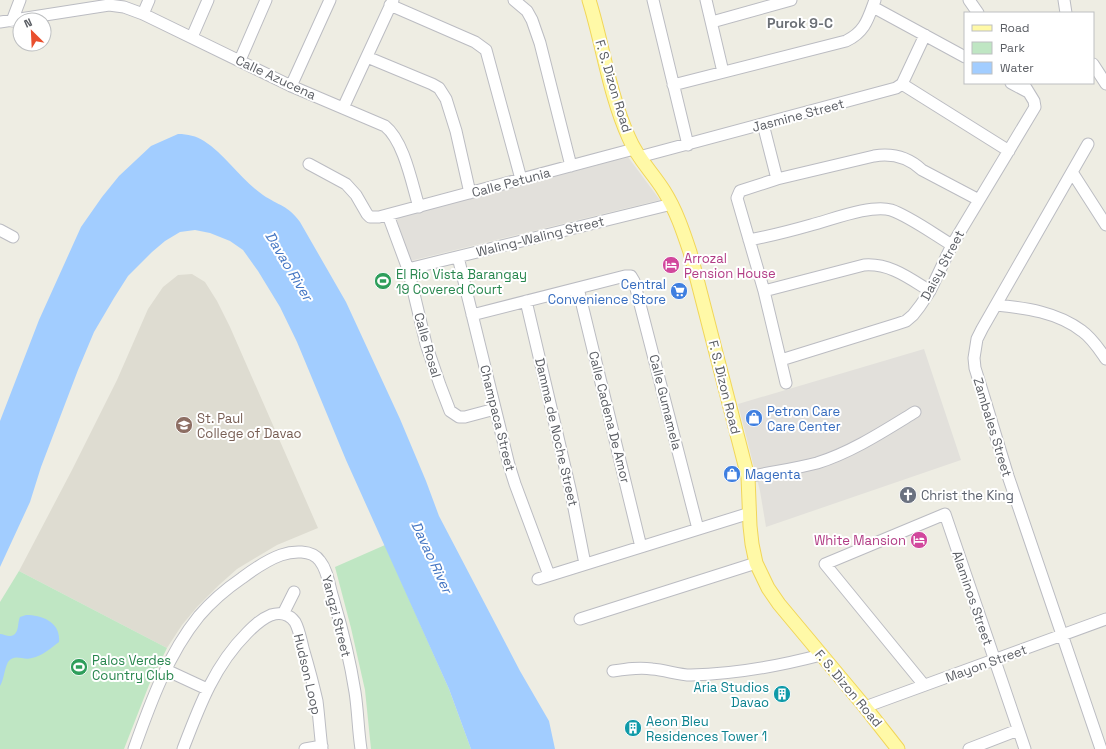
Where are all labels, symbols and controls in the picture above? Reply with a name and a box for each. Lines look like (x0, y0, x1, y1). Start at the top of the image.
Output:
north arrow (12, 12, 52, 52)
legend (964, 12, 1094, 84)
district label: Purok 9-C (767, 14, 833, 32)
text: N (22, 15, 34, 31)
text: Road (1000, 20, 1029, 36)
street label: F. S. Dizon Road (591, 38, 636, 135)
text: Park (1000, 40, 1025, 56)
street label: Calle Azucena (233, 51, 319, 104)
text: Water (1000, 60, 1034, 76)
street label: Jasmine Street (750, 95, 846, 136)
street label: Calle Petunia (470, 164, 553, 201)
street label: Waling-Waling Street (474, 212, 606, 261)
street label: Daisy Street (917, 227, 968, 303)
water label: Davao River (261, 228, 318, 305)
place label: Arrozal Pension House (684, 250, 776, 282)
hotel icon: Arrozal Pension House (661, 255, 681, 275)
place label: El Rio Vista Barangay 19 Covered Court (396, 266, 527, 298)
sports icon: El Rio Vista Barangay 19 Covered Court (373, 271, 393, 291)
place label: Central Convenience Store (548, 276, 666, 308)
supermarket icon: Central Convenience Store (669, 281, 689, 301)
street label: Calle Rosal (410, 311, 445, 380)
street label: F. S. Dizon Road (705, 339, 744, 436)
street label: Calle Cadena De Amor (585, 349, 634, 485)
street label: Calle Gumamela (645, 353, 686, 452)
street label: Damma de Noche Street (531, 356, 582, 508)
street label: Champaca Street (476, 363, 519, 473)
street label: Zambales Street (969, 376, 1016, 479)
place label: Petron Care Care Center (767, 403, 841, 435)
shop icon: Petron Care Care Center (744, 408, 764, 428)
place label: St. Paul College of Davao (197, 410, 302, 442)
school or university icon: St. Paul College of Davao (174, 415, 194, 435)
shop icon: Magenta (722, 464, 742, 484)
place label: Magenta (745, 466, 801, 483)
church icon: Christ the King (898, 485, 918, 505)
place label: Christ the King (921, 487, 1014, 504)
water label: Davao River (407, 518, 457, 597)
hotel icon: White Mansion (909, 530, 929, 550)
place label: White Mansion (814, 532, 906, 549)
street label: Alaminos Street (948, 549, 997, 648)
street label: Yangzi Street (318, 573, 355, 659)
street label: Hudson Loop (290, 632, 325, 716)
street label: Mayon Street (943, 641, 1029, 686)
street label: F. S. Dizon Road (811, 646, 886, 731)
place label: Palos Verdes Country Club (92, 652, 174, 684)
sports icon: Palos Verdes Country Club (69, 657, 89, 677)
place label: Aria Studios Davao (694, 679, 769, 711)
building icon: Aria Studios Davao (772, 684, 792, 704)
place label: Aeon Bleu Residences Tower 1 (646, 713, 767, 745)
building icon: Aeon Bleu Residences Tower 1 (623, 718, 643, 738)

